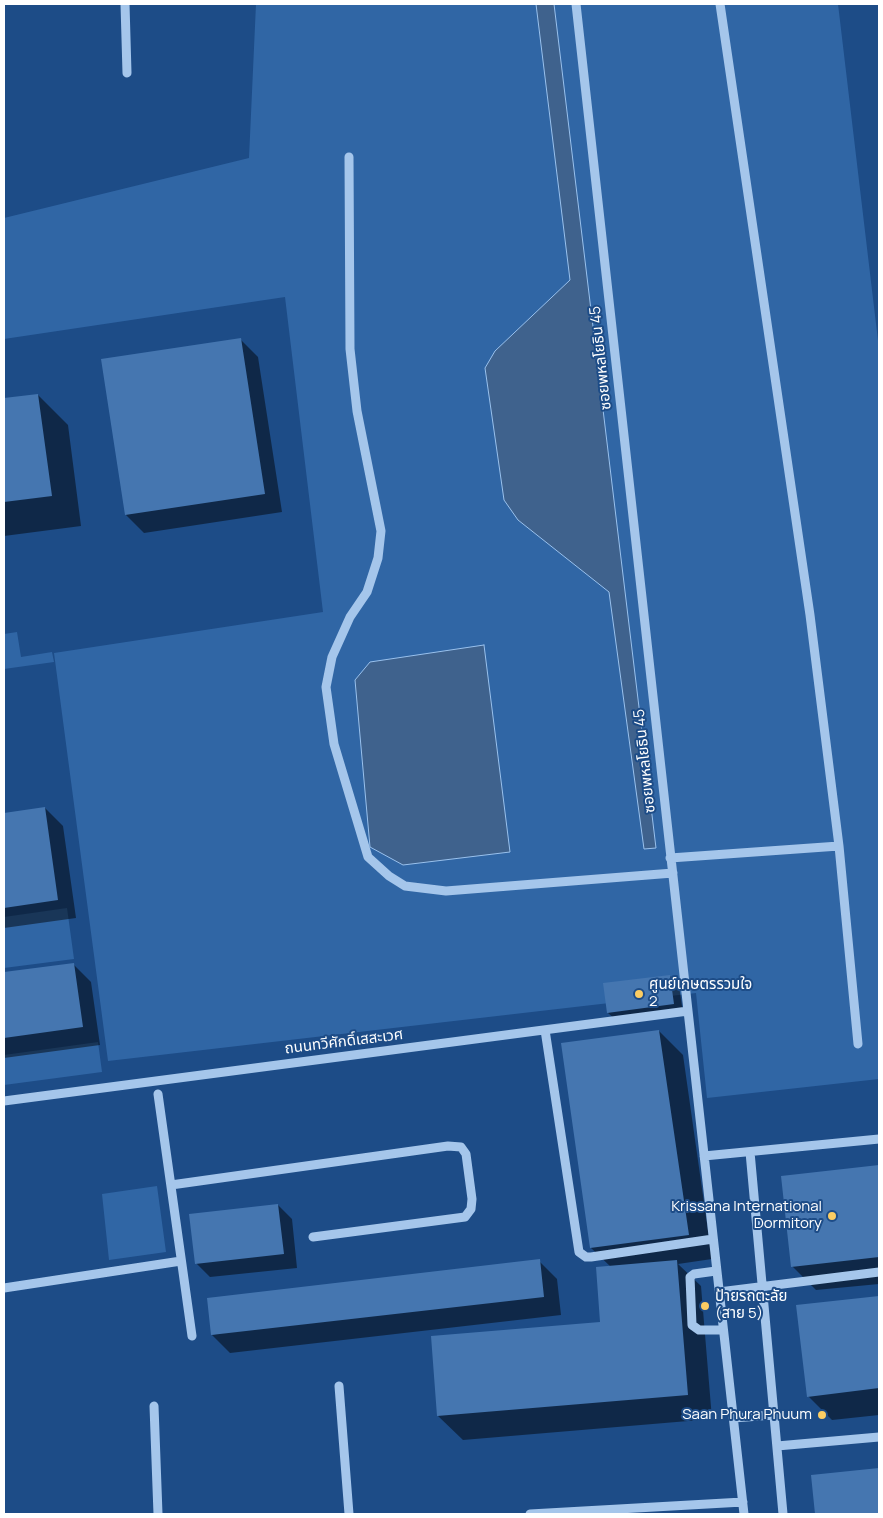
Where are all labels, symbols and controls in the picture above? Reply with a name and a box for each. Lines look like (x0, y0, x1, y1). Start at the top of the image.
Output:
street label: ซอยพหลโยธิน 45 (587, 305, 615, 411)
street label: ซอยพหลโยธิน 45 (631, 708, 659, 814)
place label: ศูนย์เกษตรรวมใจ 2 (649, 976, 752, 1011)
marker: ศูนย์เกษตรรวมใจ 2 (633, 988, 645, 1000)
street label: ถนนทวีศักดิ์เสสะเวศ (284, 1026, 404, 1058)
place label: Krissana International Dormitory (671, 1198, 822, 1233)
marker: Krissana International Dormitory (826, 1210, 838, 1222)
place label: ป้ายรถตะลัย (สาย 5) (715, 1288, 788, 1323)
marker: ป้ายรถตะลัย (สาย 5) (699, 1300, 711, 1312)
place label: Saan Phura Phuum (682, 1406, 812, 1424)
marker: Saan Phura Phuum (816, 1409, 828, 1421)

